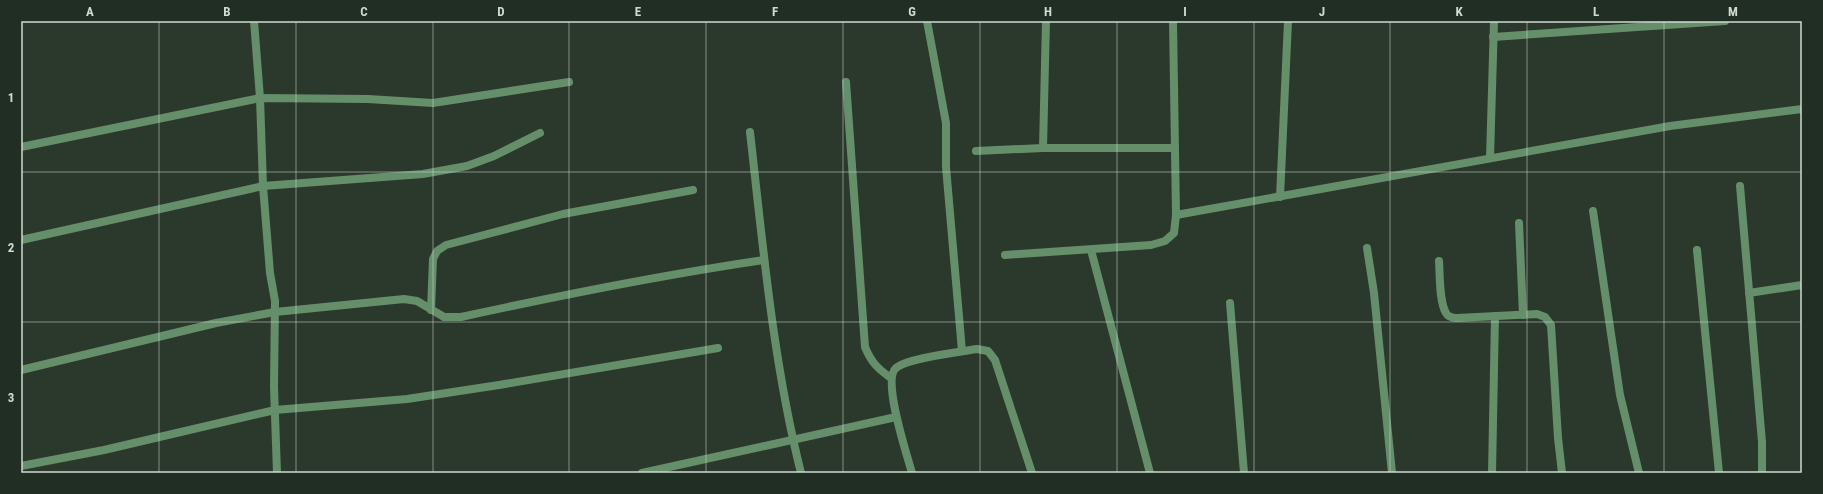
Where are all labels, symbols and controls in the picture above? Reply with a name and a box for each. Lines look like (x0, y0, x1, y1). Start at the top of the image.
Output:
text: A (86, 4, 94, 19)
text: B (223, 4, 231, 19)
text: C (360, 4, 368, 19)
text: D (497, 4, 505, 19)
text: E (635, 4, 642, 19)
text: F (772, 4, 778, 19)
text: G (908, 4, 916, 19)
text: H (1044, 4, 1052, 19)
text: I (1183, 4, 1187, 19)
text: J (1319, 4, 1325, 19)
text: K (1455, 4, 1463, 19)
text: L (1593, 4, 1599, 19)
text: M (1728, 4, 1738, 19)
text: 1 (8, 90, 14, 105)
text: 2 (8, 240, 15, 255)
text: 3 (8, 390, 14, 405)

